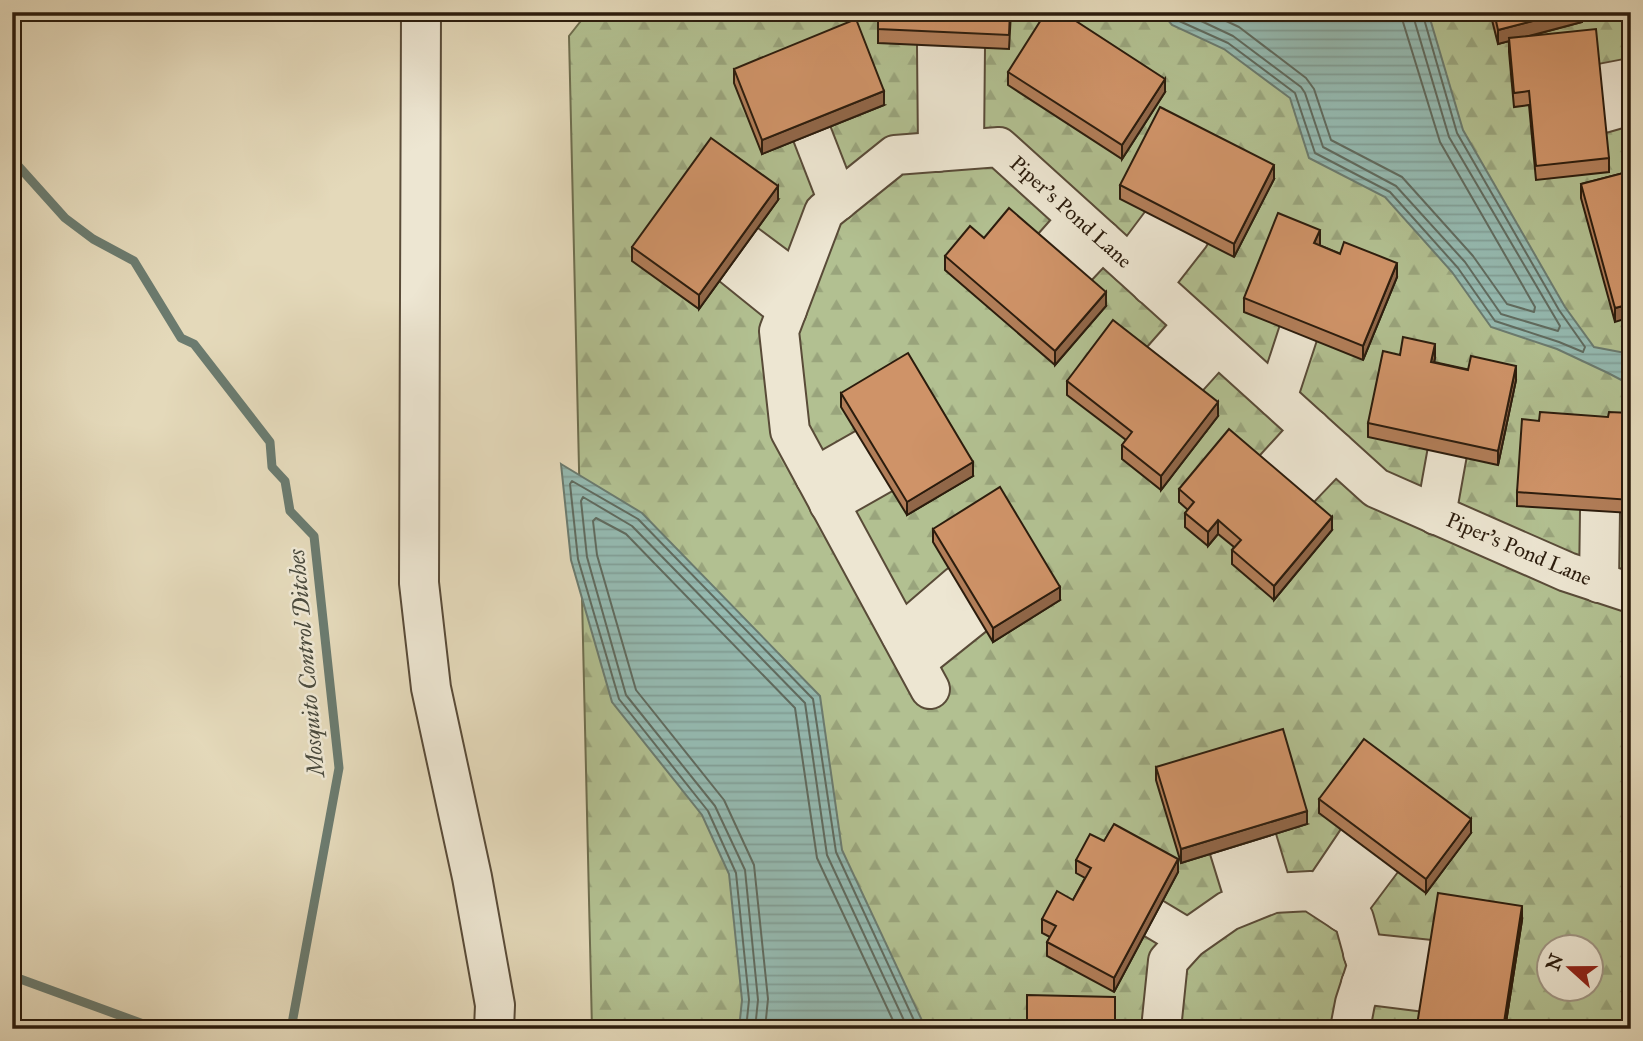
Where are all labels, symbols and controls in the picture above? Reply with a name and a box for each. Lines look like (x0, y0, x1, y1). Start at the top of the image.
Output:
street label: Piper's Pond Lane (1005, 150, 1138, 274)
street label: Piper's Pond Lane (1442, 507, 1596, 591)
water label: Mosquito Control Ditches (282, 548, 330, 780)
north arrow (1534, 932, 1604, 1002)
text: N (1541, 950, 1568, 974)

